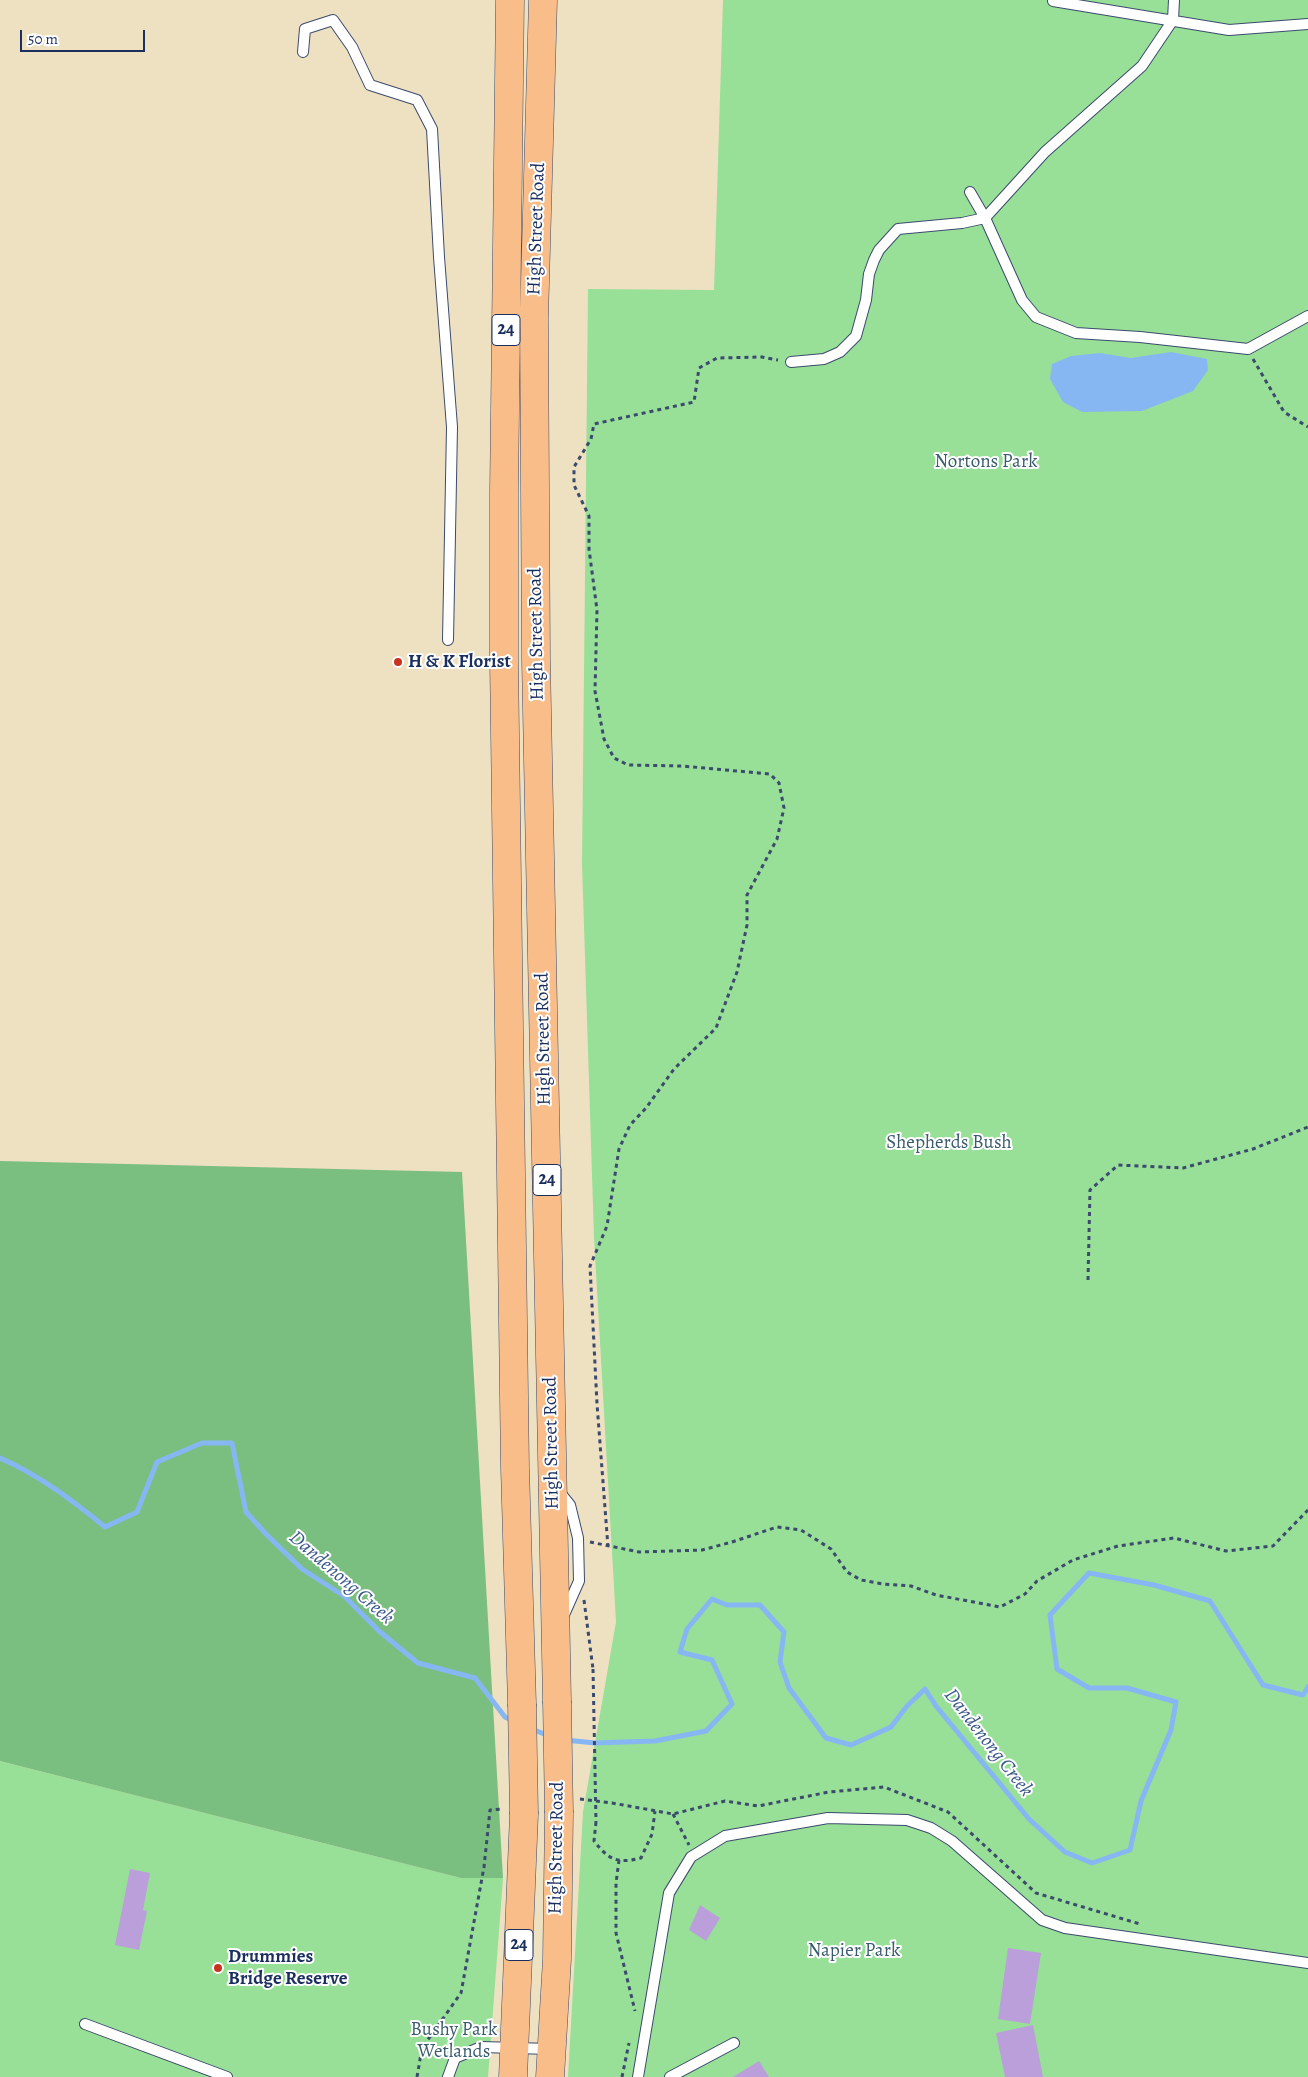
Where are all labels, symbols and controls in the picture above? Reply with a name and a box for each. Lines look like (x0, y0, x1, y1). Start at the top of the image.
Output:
scale bar (22, 20, 148, 52)
text: 50 m (28, 29, 58, 49)
street label: High Street Road (523, 162, 551, 296)
road number: 24 (492, 314, 520, 346)
park label: Nortons Park (934, 451, 1038, 473)
street label: High Street Road (524, 567, 550, 701)
place label: H & K Florist (408, 651, 511, 673)
marker: H & K Florist (392, 656, 404, 668)
street label: High Street Road (531, 972, 557, 1106)
park label: Shepherds Bush (886, 1132, 1012, 1154)
road number: 24 (533, 1164, 561, 1196)
street label: High Street Road (539, 1376, 565, 1510)
water label: Dandenong Creek (284, 1526, 398, 1630)
water label: Dandenong Creek (938, 1684, 1038, 1802)
street label: High Street Road (544, 1781, 570, 1915)
road number: 24 (505, 1930, 533, 1960)
park label: Napier Park (808, 1940, 900, 1962)
place label: Drummies Bridge Reserve (228, 1946, 347, 1990)
marker: Drummies Bridge Reserve (212, 1962, 224, 1974)
park label: Bushy Park Wetlands (411, 2019, 497, 2063)

